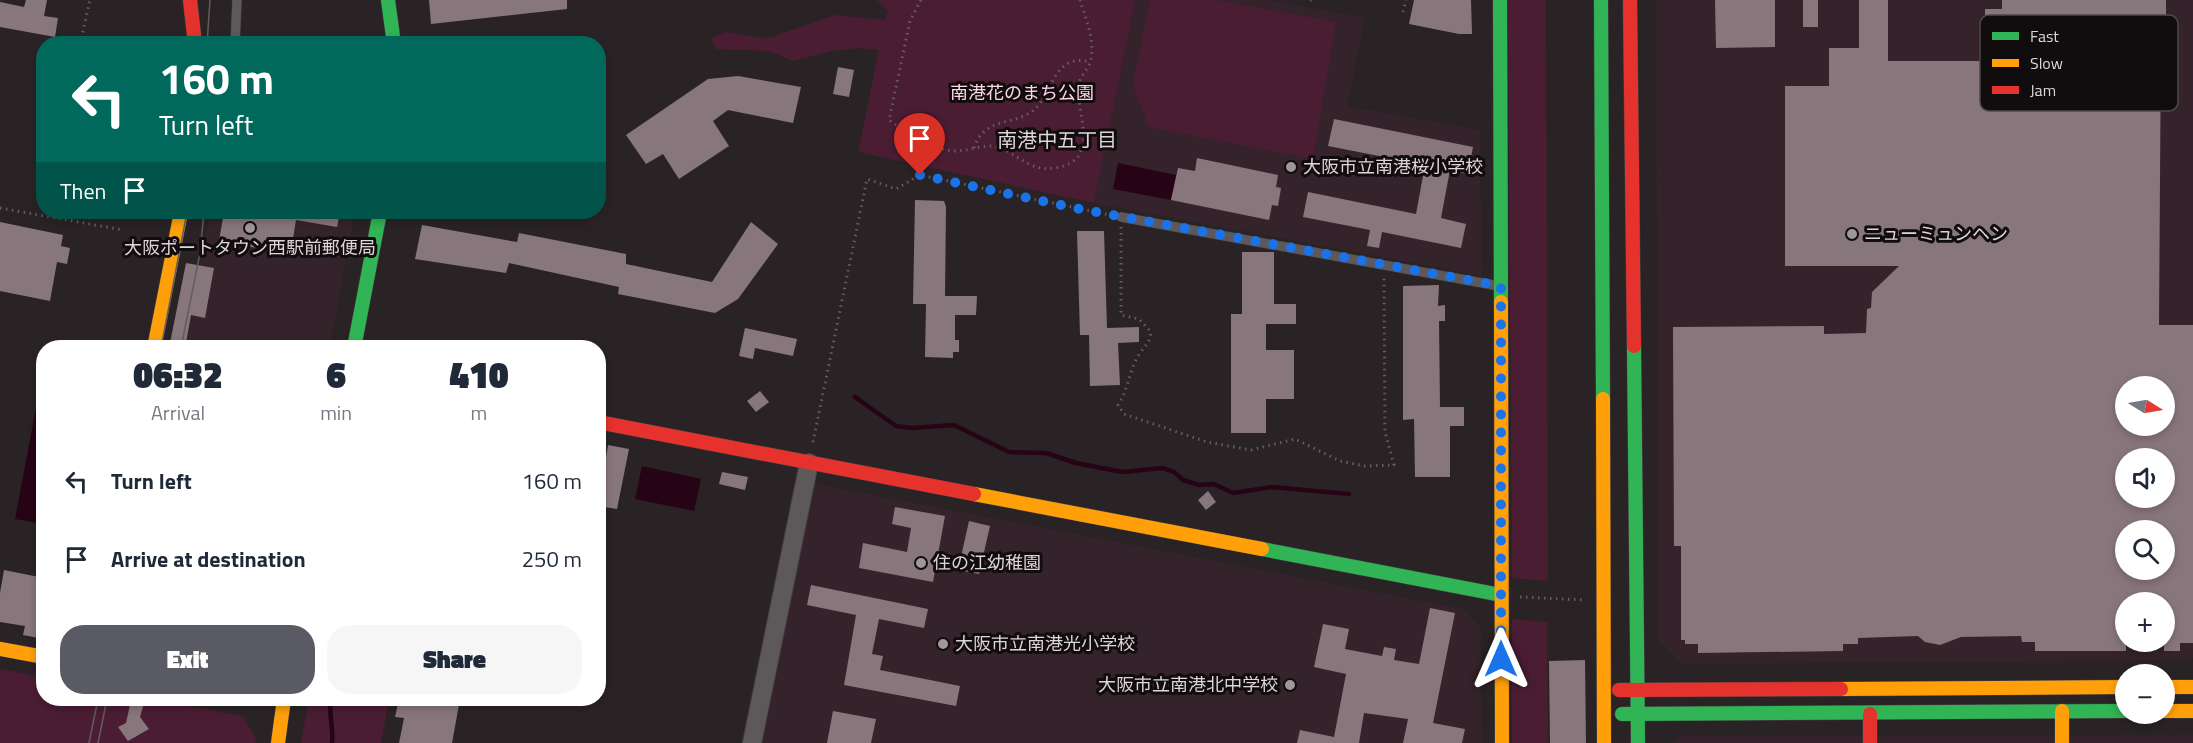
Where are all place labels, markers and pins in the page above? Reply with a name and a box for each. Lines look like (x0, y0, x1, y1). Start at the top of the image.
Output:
pin (894, 113, 945, 175)
place label: 大阪市立南港桜小学校 (1303, 153, 1483, 180)
marker: 大阪市立南港桜小学校 (1284, 160, 1298, 174)
place label: ニューミュンヘン (1864, 220, 2008, 247)
marker: 大阪ポートタウン西駅前郵便局 (243, 221, 257, 235)
marker: ニューミュンヘン (1845, 227, 1859, 241)
place label: 大阪ポートタウン西駅前郵便局 (124, 234, 376, 261)
place label: 住の江幼稚園 (933, 549, 1041, 576)
marker: 住の江幼稚園 (914, 556, 928, 570)
place label: 大阪市立南港光小学校 (955, 630, 1135, 657)
marker: 大阪市立南港光小学校 (936, 637, 950, 651)
place label: 大阪市立南港北中学校 (1098, 671, 1278, 698)
marker: 大阪市立南港北中学校 (1283, 678, 1297, 692)

